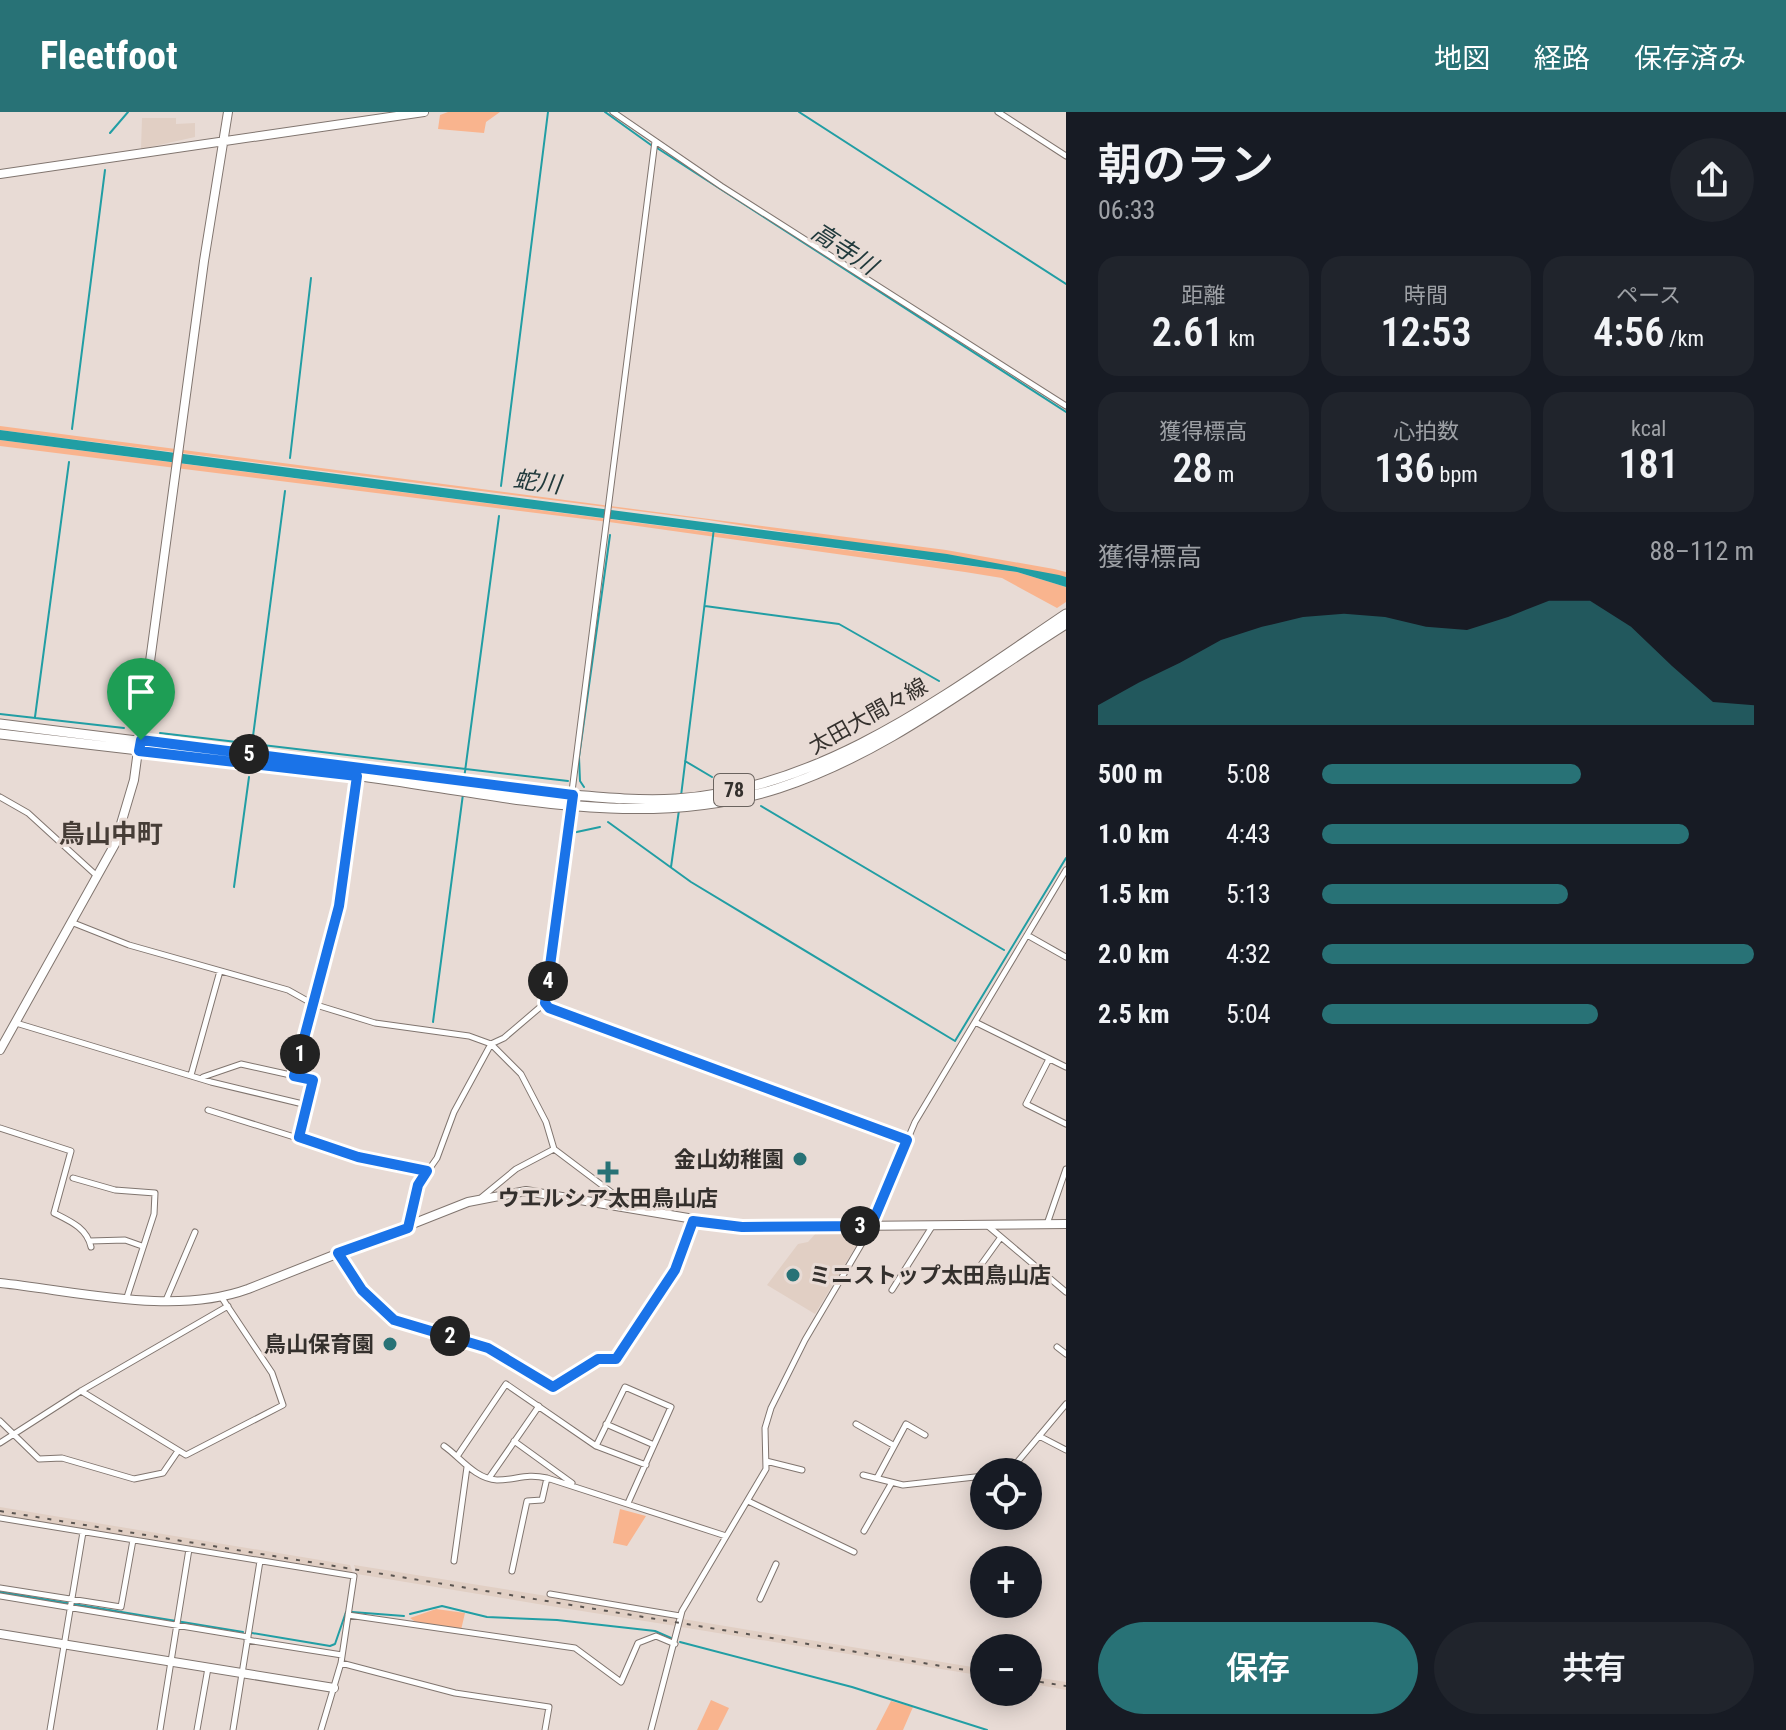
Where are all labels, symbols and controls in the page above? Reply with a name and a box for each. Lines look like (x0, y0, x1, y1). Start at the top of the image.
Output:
text: Fleetfoot (40, 34, 178, 78)
text: 地図 (1434, 42, 1490, 75)
text: 経路 (1534, 42, 1590, 75)
text: 保存済み (1634, 42, 1746, 75)
button: share (1670, 138, 1754, 222)
text: 朝のラン (1098, 139, 1274, 191)
text: 06:33 (1098, 195, 1155, 225)
water label: 高寺川 (806, 218, 884, 282)
text: 距離 (1181, 283, 1225, 308)
text: 時間 (1404, 283, 1448, 308)
text: ペース (1616, 283, 1681, 308)
text: 2.61 (1152, 309, 1223, 356)
text: 12:53 (1380, 309, 1472, 356)
text: 4:56 (1593, 309, 1664, 356)
text: km (1223, 326, 1255, 351)
text: /km (1664, 326, 1704, 351)
text: kcal (1631, 416, 1666, 441)
text: 獲得標高 (1159, 419, 1247, 444)
text: 心拍数 (1393, 419, 1459, 444)
text: 181 (1618, 441, 1679, 488)
text: 28 (1172, 445, 1213, 492)
text: 136 (1374, 445, 1435, 492)
text: m (1213, 462, 1234, 487)
text: bpm (1435, 462, 1478, 487)
water label: 蛇川 (511, 465, 566, 499)
text: 88–112 m (1649, 536, 1754, 566)
text: 獲得標高 (1098, 542, 1202, 572)
pin (107, 658, 175, 740)
icon: arrive (119, 670, 163, 714)
street label: 太田大間々線 (804, 673, 932, 759)
pin: 5 (229, 734, 269, 774)
text: 5 (243, 741, 255, 766)
text: 500 m (1098, 759, 1163, 789)
text: 5:08 (1226, 759, 1271, 789)
road number: 78 (714, 774, 754, 806)
district label: 鳥山中町 (59, 819, 163, 849)
text: 1.0 km (1098, 819, 1170, 849)
text: 4:43 (1226, 819, 1271, 849)
text: 1.5 km (1098, 879, 1170, 909)
text: 5:13 (1226, 879, 1271, 909)
text: 2.0 km (1098, 939, 1170, 969)
text: 4:32 (1226, 939, 1271, 969)
pin: 4 (528, 961, 568, 1001)
text: 4 (542, 968, 554, 993)
text: 2.5 km (1098, 999, 1170, 1029)
text: 5:04 (1226, 999, 1271, 1029)
pin: 1 (280, 1034, 320, 1074)
text: 1 (294, 1041, 306, 1066)
place label: 金山幼稚園 (674, 1147, 784, 1172)
marker: 金山幼稚園 (791, 1150, 809, 1168)
marker: ウエルシア太田鳥山店 (599, 1163, 617, 1181)
place label: ウエルシア太田鳥山店 (498, 1186, 718, 1211)
pin: 3 (840, 1206, 880, 1246)
text: 3 (854, 1213, 866, 1238)
place label: ミニストップ太田鳥山店 (809, 1263, 1051, 1288)
marker: ミニストップ太田鳥山店 (784, 1266, 802, 1284)
pin: 2 (430, 1316, 470, 1356)
text: 2 (444, 1323, 456, 1348)
place label: 鳥山保育園 (264, 1332, 374, 1357)
marker: 鳥山保育園 (381, 1335, 399, 1353)
map controls (970, 1458, 1042, 1706)
button: locate (970, 1458, 1042, 1530)
button: + (970, 1546, 1042, 1618)
button: 保存 (1098, 1622, 1418, 1714)
button: 共有 (1434, 1622, 1754, 1714)
button: − (970, 1634, 1042, 1706)

